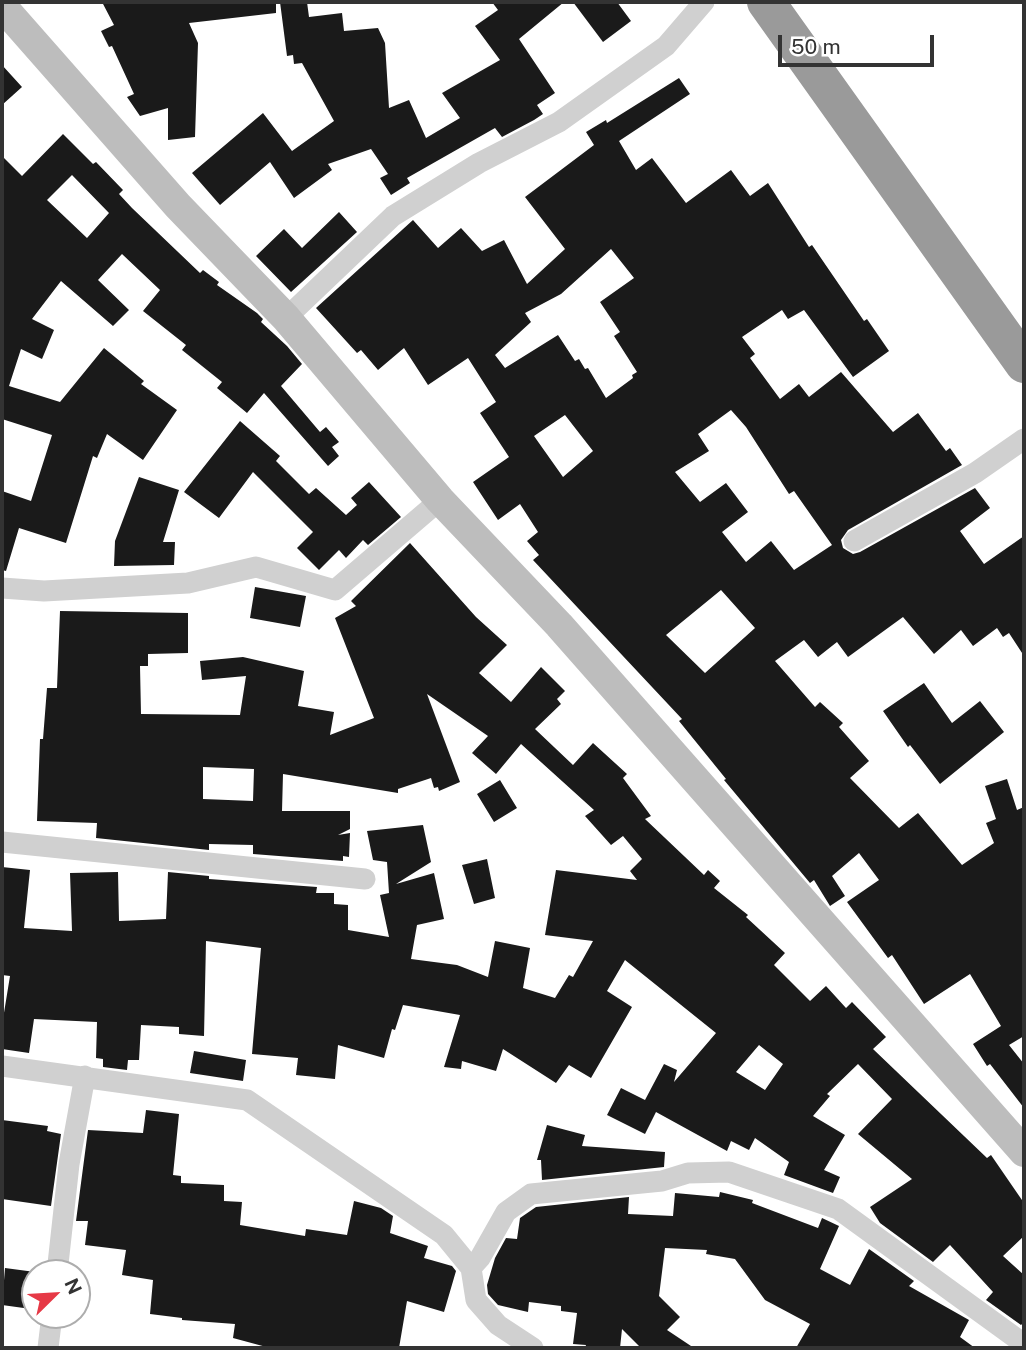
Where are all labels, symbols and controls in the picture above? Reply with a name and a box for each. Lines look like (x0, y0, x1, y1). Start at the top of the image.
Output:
scale bar (781, 21, 937, 65)
text: 50 m (791, 34, 841, 59)
north arrow (21, 1259, 91, 1329)
text: N (60, 1275, 86, 1298)

